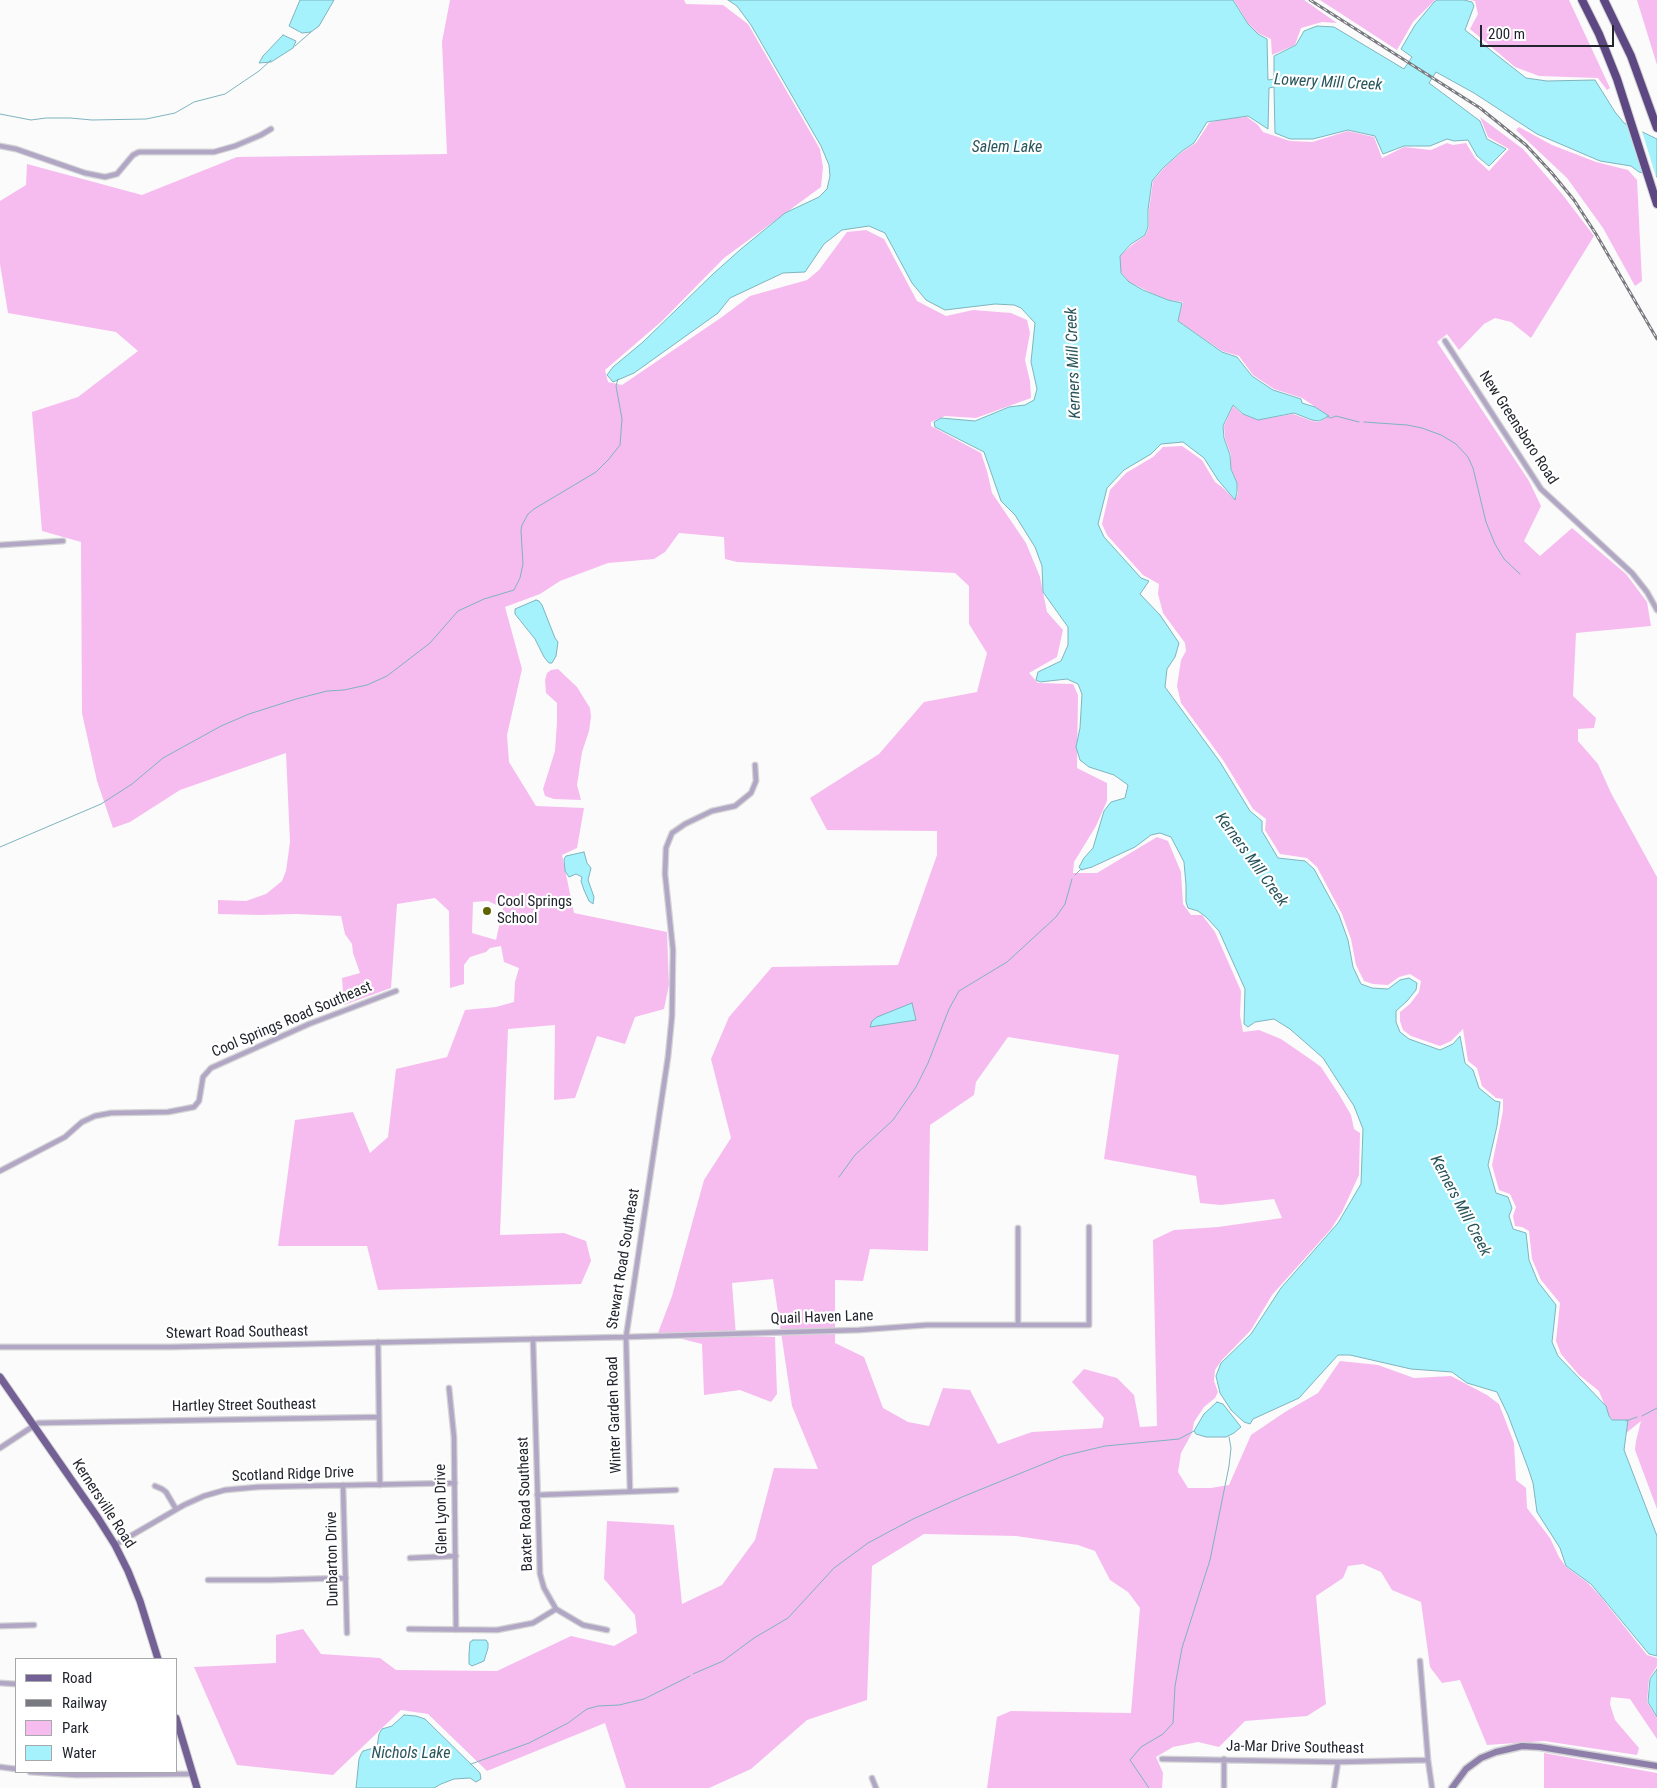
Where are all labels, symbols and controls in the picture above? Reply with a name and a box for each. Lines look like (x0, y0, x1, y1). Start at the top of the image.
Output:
scale bar (1482, 15, 1616, 47)
text: 200 m (1488, 25, 1525, 43)
water label: Lowery Mill Creek (1273, 71, 1383, 95)
water label: Salem Lake (972, 138, 1042, 158)
water label: Kerners Mill Creek (1062, 307, 1086, 419)
street label: New Greensboro Road (1475, 368, 1561, 488)
water label: Kerners Mill Creek (1210, 809, 1292, 911)
place label: Cool Springs School (497, 893, 572, 928)
marker: Cool Springs School (481, 905, 493, 917)
street label: Cool Springs Road Southeast (209, 978, 375, 1062)
water label: Kerners Mill Creek (1425, 1152, 1495, 1260)
street label: Stewart Road Southeast (604, 1187, 644, 1331)
street label: Quail Haven Lane (770, 1307, 874, 1329)
street label: Stewart Road Southeast (166, 1323, 308, 1343)
street label: Winter Garden Road (604, 1356, 626, 1474)
street label: Hartley Street Southeast (172, 1396, 316, 1416)
street label: Baxter Road Southeast (515, 1436, 537, 1572)
street label: Kernersville Road (68, 1456, 138, 1552)
street label: Scotland Ridge Drive (232, 1464, 354, 1486)
street label: Glen Lyon Drive (432, 1464, 452, 1554)
street label: Dunbarton Drive (323, 1511, 343, 1607)
legend (15, 1658, 178, 1773)
text: Road (62, 1669, 92, 1687)
text: Railway (62, 1694, 107, 1712)
text: Park (62, 1719, 89, 1737)
street label: Ja-Mar Drive Southeast (1226, 1738, 1364, 1758)
text: Water (62, 1744, 96, 1762)
water label: Nichols Lake (372, 1744, 450, 1764)

